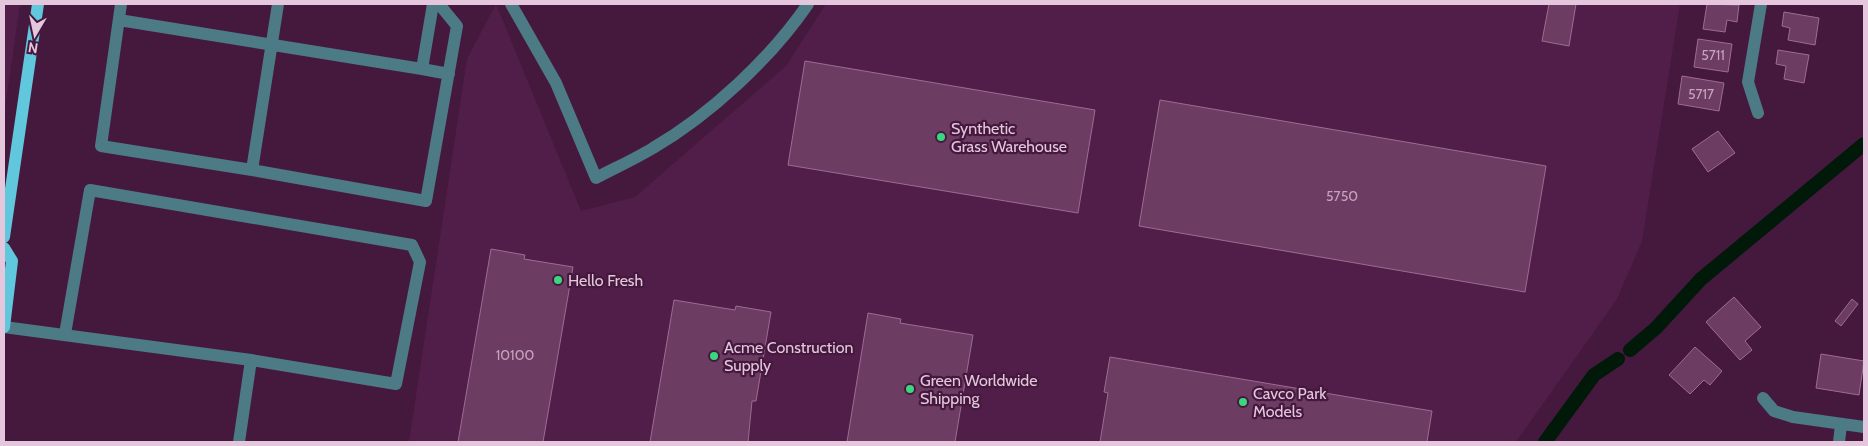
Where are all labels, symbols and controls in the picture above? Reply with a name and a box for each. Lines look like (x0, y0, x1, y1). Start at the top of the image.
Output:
north arrow (10, 10, 60, 60)
text: N (27, 38, 39, 58)
house number: 5711 (1701, 46, 1725, 64)
house number: 5717 (1688, 85, 1714, 103)
place label: Synthetic Grass Warehouse (951, 119, 1067, 156)
marker: Synthetic Grass Warehouse (935, 131, 947, 143)
house number: 5750 (1326, 187, 1358, 205)
place label: Hello Fresh (568, 271, 643, 290)
marker: Hello Fresh (552, 274, 564, 286)
place label: Acme Construction Supply (724, 338, 853, 375)
house number: 10100 (496, 346, 534, 364)
marker: Acme Construction Supply (708, 350, 720, 362)
place label: Green Worldwide Shipping (920, 371, 1037, 408)
marker: Green Worldwide Shipping (904, 383, 916, 395)
place label: Cavco Park Models (1253, 384, 1327, 421)
marker: Cavco Park Models (1237, 396, 1249, 408)

